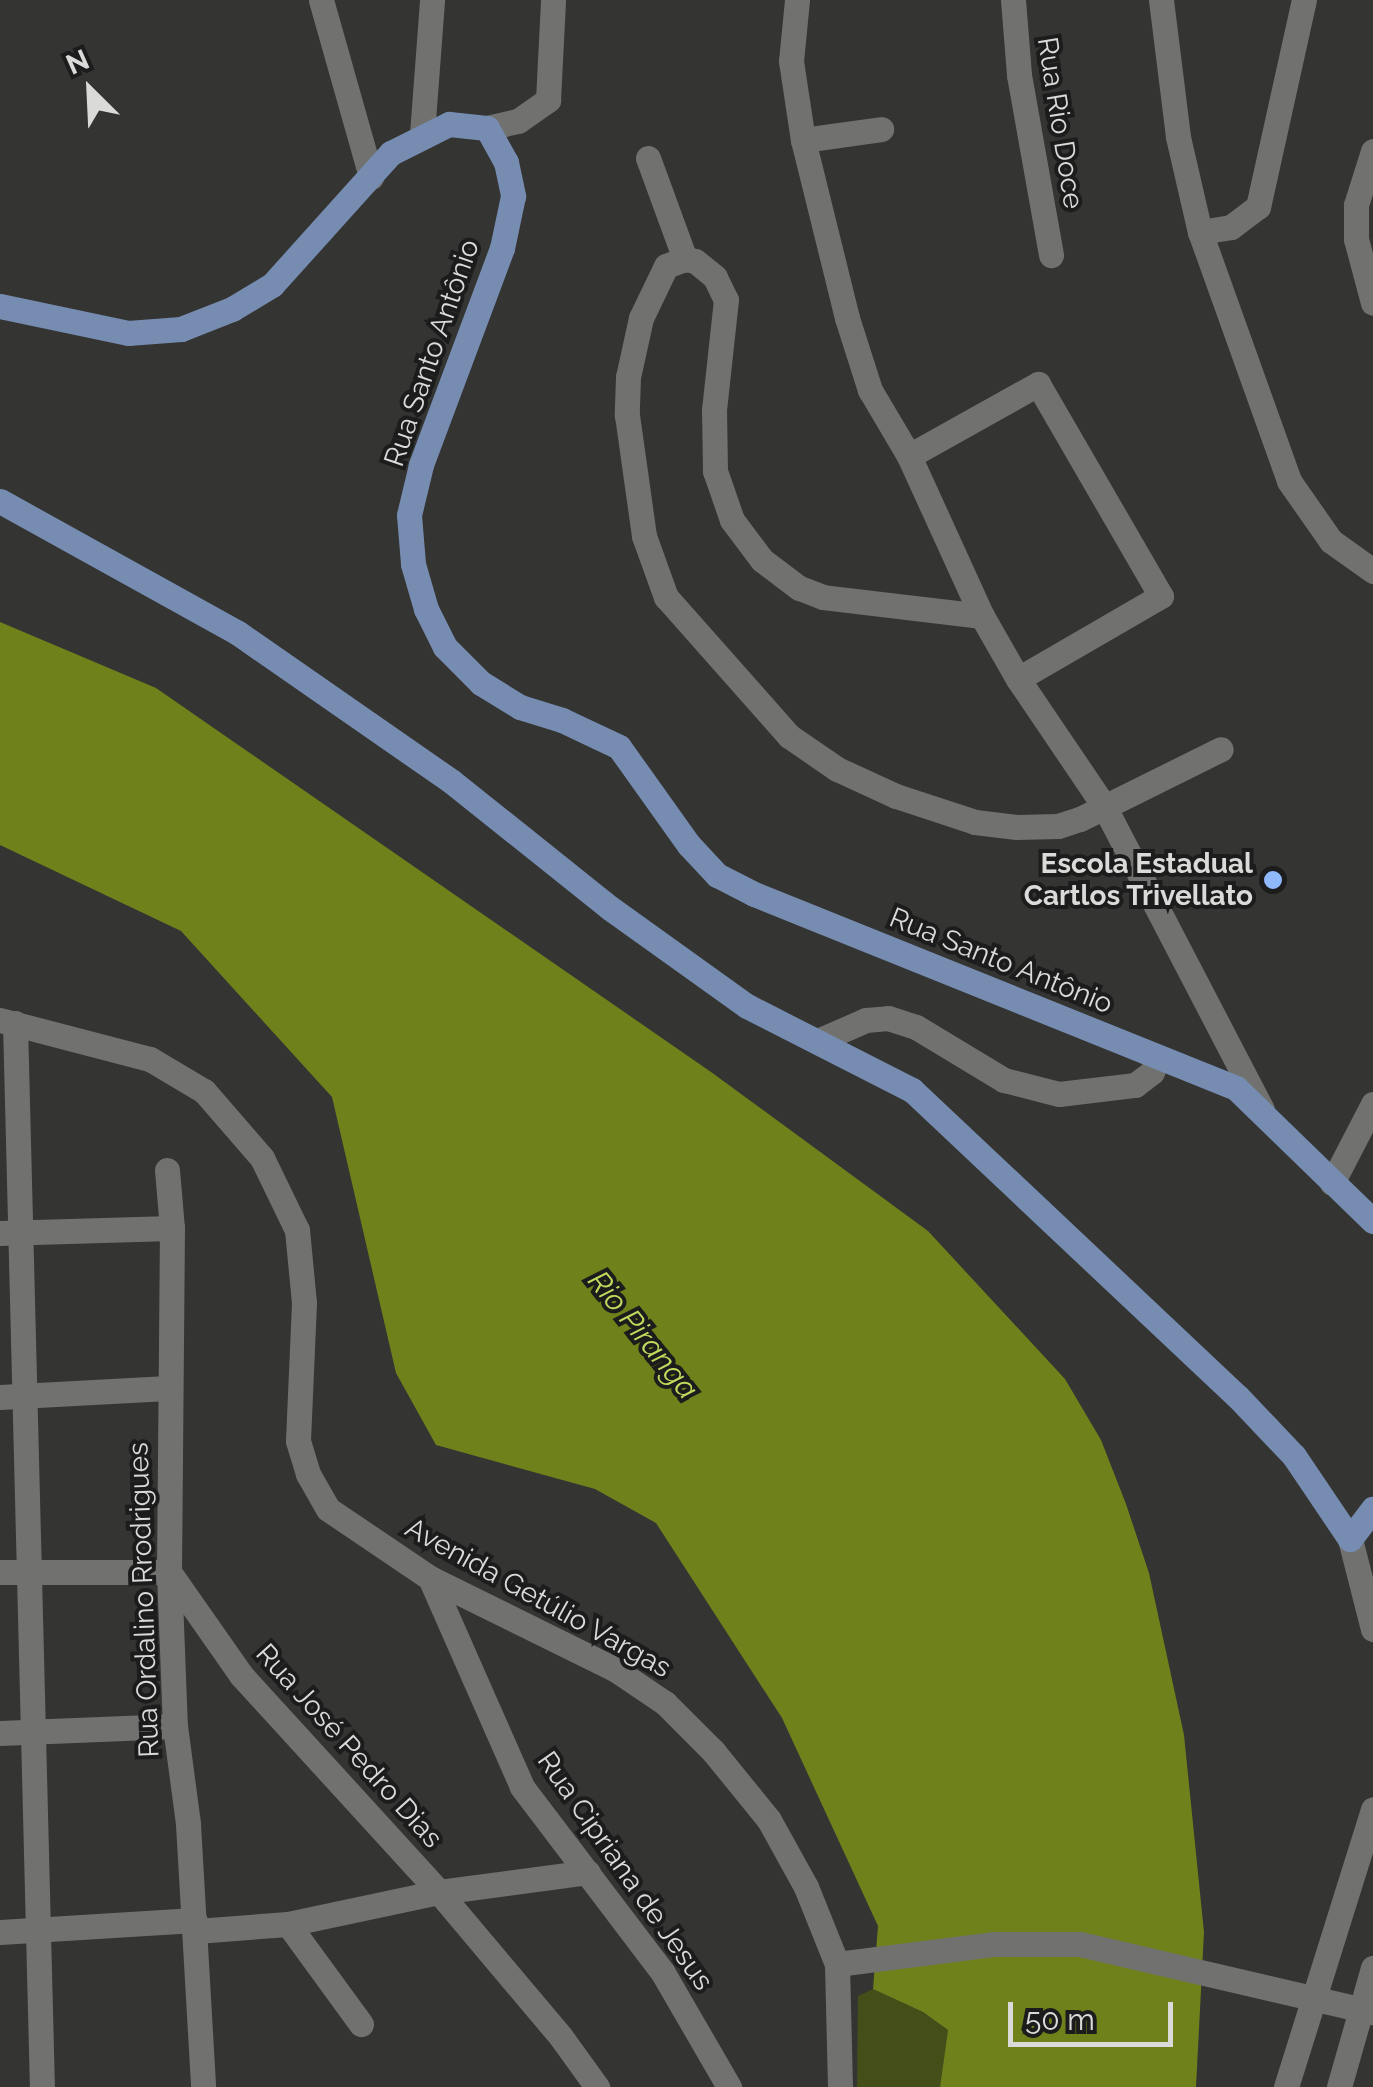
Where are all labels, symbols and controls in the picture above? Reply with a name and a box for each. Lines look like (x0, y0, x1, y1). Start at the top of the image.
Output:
street label: Rua Rio Doce (1030, 35, 1090, 211)
north arrow (40, 40, 140, 140)
text: N (61, 43, 94, 82)
street label: Rua Santo Antônio (377, 235, 487, 471)
place label: Escola Estadual Cartlos Trivellato (1023, 847, 1253, 913)
marker: Escola Estadual Cartlos Trivellato (1262, 869, 1284, 891)
street label: Rua Santo Antônio (884, 901, 1118, 1021)
water label: Rio Piranga (580, 1264, 706, 1406)
street label: Rua Ordalino Rrodrigues (122, 1442, 166, 1758)
street label: Avenida Getúlio Vargas (399, 1511, 677, 1685)
street label: Rua José Pedro Dias (248, 1637, 450, 1855)
street label: Rua Cipriana de Jesus (530, 1745, 720, 1997)
scale bar (1013, 1982, 1178, 2044)
text: 50 m (1025, 2002, 1095, 2037)

